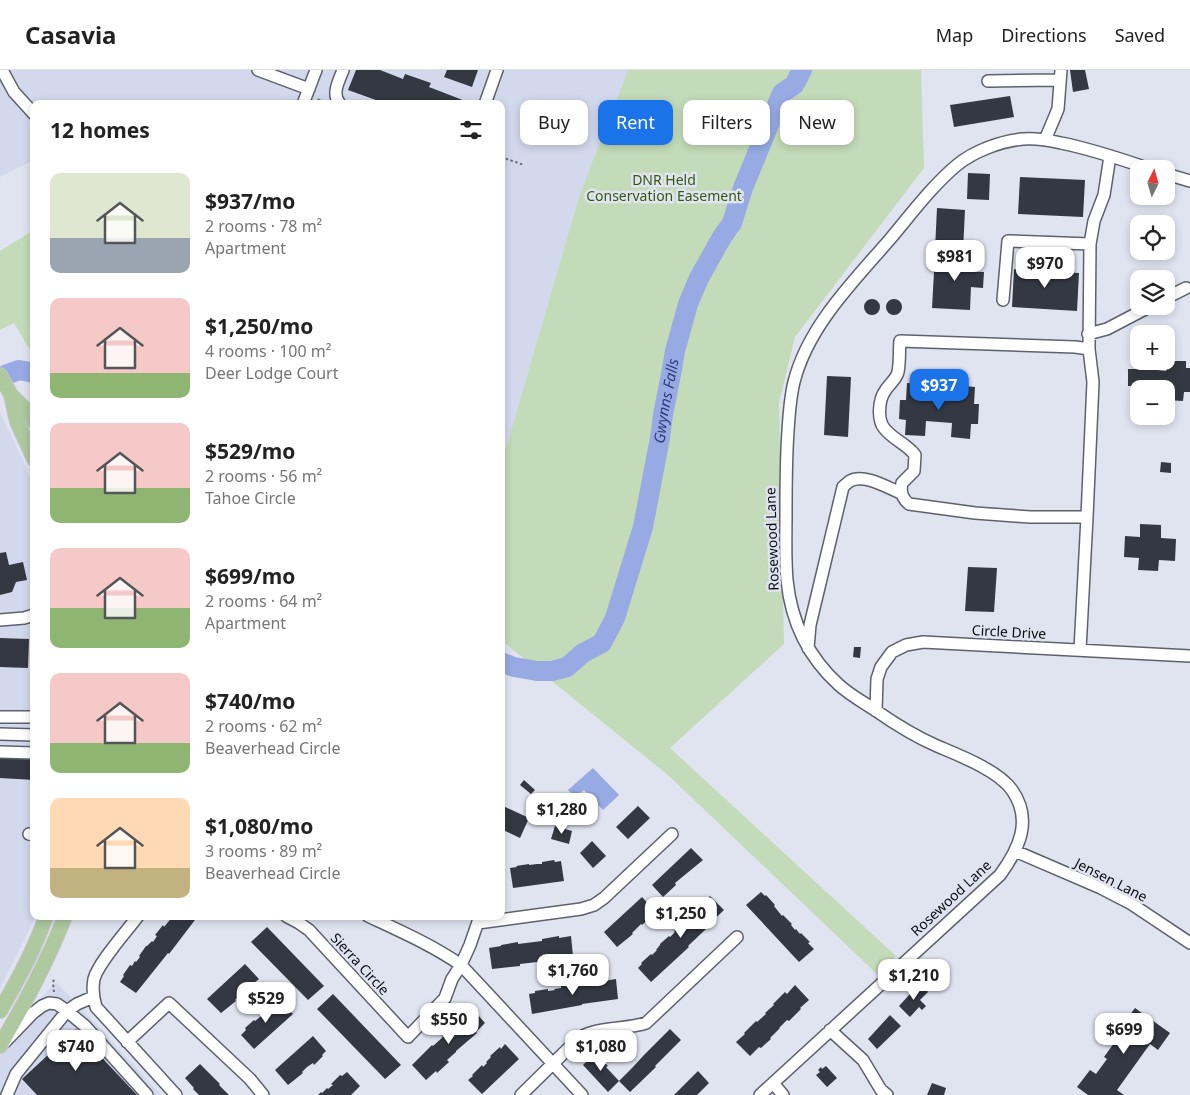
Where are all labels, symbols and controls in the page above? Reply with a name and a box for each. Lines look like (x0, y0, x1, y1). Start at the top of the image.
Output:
text: Casavia (25, 18, 116, 51)
text: Map (936, 23, 973, 47)
text: Directions (1001, 23, 1087, 47)
text: Saved (1115, 23, 1165, 47)
chip: Buy (520, 100, 588, 145)
chip: Rent (598, 100, 673, 145)
chip: Filters (683, 100, 770, 145)
chip: New (780, 100, 854, 145)
text: 12 homes (50, 116, 150, 144)
icon: filters (457, 116, 485, 144)
north arrow (1130, 160, 1175, 205)
map controls (1130, 160, 1175, 425)
park label: DNR Held Conservation Easement (586, 170, 742, 205)
text: $937/mo (205, 187, 295, 215)
icon: home (90, 193, 150, 253)
text: 2 rooms · 78 m² (205, 215, 322, 237)
button: locate (1130, 215, 1175, 260)
text: Apartment (205, 237, 286, 259)
pin: $981 (925, 240, 985, 282)
text: $981 (937, 245, 973, 267)
pin: $970 (1015, 246, 1075, 289)
text: $970 (1027, 252, 1063, 274)
button: layers (1130, 270, 1175, 315)
text: $1,250/mo (205, 312, 313, 340)
icon: home (90, 318, 150, 378)
button: + (1130, 325, 1175, 370)
text: 4 rooms · 100 m² (205, 340, 331, 362)
water label: Gwynns Falls (648, 357, 683, 445)
text: Deer Lodge Court (205, 362, 339, 384)
pin: $937 (909, 368, 969, 411)
text: $937 (921, 374, 957, 396)
button: − (1130, 380, 1175, 425)
text: $529/mo (205, 437, 295, 465)
icon: home (90, 443, 150, 503)
text: 2 rooms · 56 m² (205, 465, 322, 487)
text: Tahoe Circle (205, 487, 296, 509)
street label: Rosewood Lane (760, 487, 783, 591)
text: $699/mo (205, 562, 295, 590)
icon: home (90, 568, 150, 628)
text: 2 rooms · 64 m² (205, 590, 322, 612)
text: Apartment (205, 612, 286, 634)
street label: Circle Drive (971, 620, 1047, 643)
text: $740/mo (205, 687, 295, 715)
icon: home (90, 693, 150, 753)
text: 2 rooms · 62 m² (205, 715, 322, 737)
text: Beaverhead Circle (205, 737, 340, 759)
pin: $1,280 (521, 792, 603, 835)
text: $1,280 (537, 798, 587, 820)
text: $1,080/mo (205, 812, 313, 840)
icon: home (90, 818, 150, 878)
text: 3 rooms · 89 m² (205, 840, 322, 862)
street label: Jensen Lane (1070, 852, 1151, 906)
street label: Rosewood Lane (906, 855, 995, 940)
text: Beaverhead Circle (205, 862, 340, 884)
pin: $1,250 (640, 896, 722, 939)
text: $1,250 (656, 902, 706, 924)
street label: Sierra Circle (327, 929, 394, 999)
pin: $1,760 (532, 954, 614, 996)
pin: $1,210 (873, 958, 955, 1001)
text: $1,760 (548, 959, 598, 981)
text: $1,210 (889, 964, 939, 986)
pin: $529 (236, 982, 296, 1024)
text: $529 (248, 987, 284, 1009)
pin: $550 (419, 1002, 479, 1045)
text: $550 (431, 1008, 467, 1030)
pin: $699 (1094, 1012, 1154, 1055)
text: $699 (1106, 1018, 1142, 1040)
pin: $740 (46, 1030, 106, 1072)
pin: $1,080 (560, 1030, 642, 1072)
text: $740 (58, 1035, 94, 1057)
text: $1,080 (576, 1035, 626, 1057)

